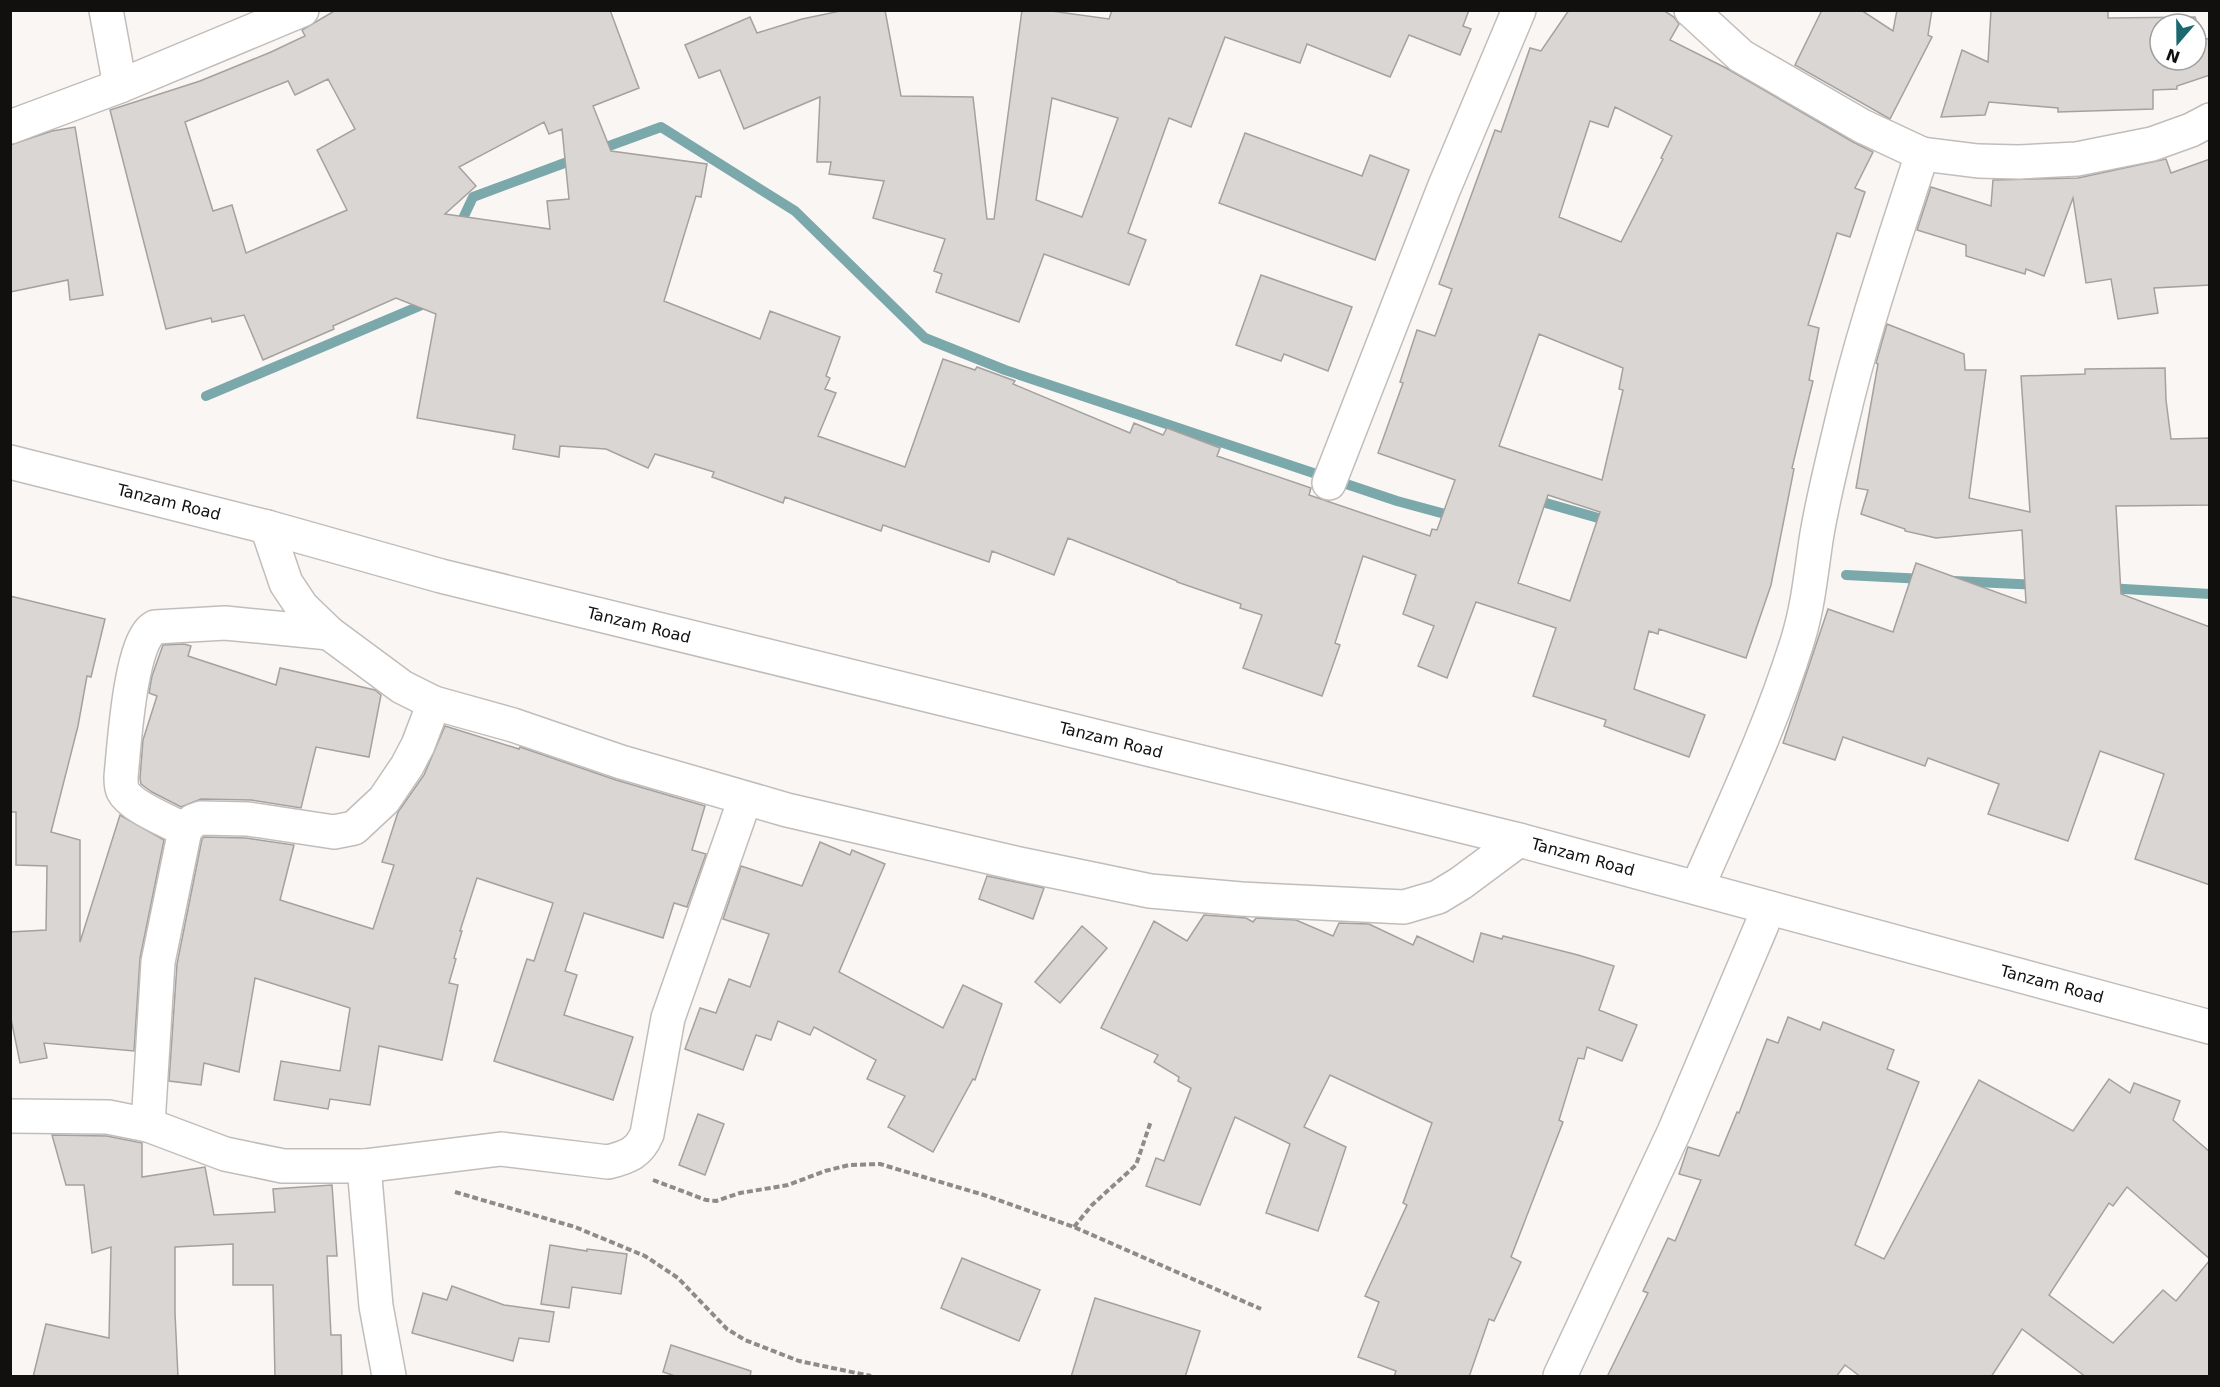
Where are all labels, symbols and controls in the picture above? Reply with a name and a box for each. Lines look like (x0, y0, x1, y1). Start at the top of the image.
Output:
north arrow (2148, 12, 2208, 72)
text: N (2163, 44, 2183, 67)
street label: Tanzam Road (114, 480, 223, 524)
street label: Tanzam Road (584, 603, 693, 647)
street label: Tanzam Road (1056, 718, 1165, 762)
street label: Tanzam Road (1528, 834, 1637, 880)
street label: Tanzam Road (1997, 961, 2106, 1007)

